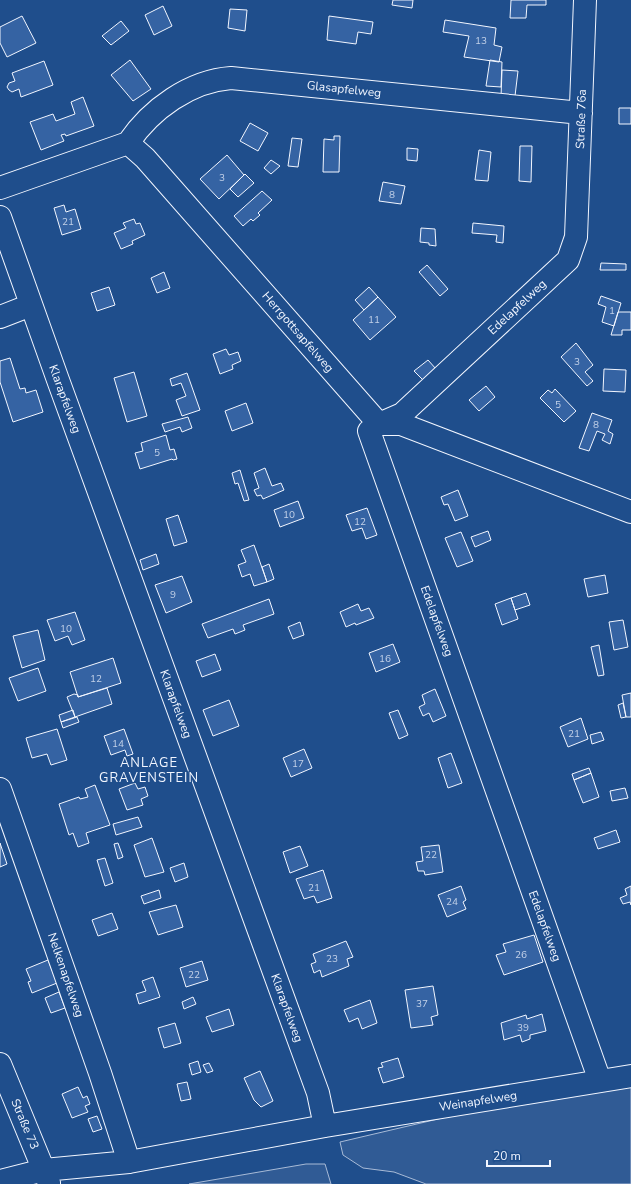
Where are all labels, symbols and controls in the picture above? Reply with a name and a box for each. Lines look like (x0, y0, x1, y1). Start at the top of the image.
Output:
house number: 13 (475, 34, 487, 48)
street label: Glasapfelweg (306, 77, 382, 101)
street label: Straße 76a (572, 89, 590, 149)
house number: 3 (219, 171, 225, 185)
house number: 8 (389, 188, 395, 202)
house number: 21 (62, 215, 74, 229)
street label: Edelapfelweg (484, 276, 550, 338)
street label: Herrgottsapfelweg (258, 288, 338, 376)
house number: 1 (609, 304, 615, 318)
house number: 11 (368, 313, 380, 327)
house number: 3 (574, 355, 580, 369)
street label: Klarapfelweg (45, 362, 85, 436)
house number: 5 (555, 398, 561, 412)
house number: 8 (593, 418, 599, 432)
house number: 5 (154, 446, 160, 460)
house number: 10 (283, 508, 295, 522)
house number: 12 (354, 515, 366, 529)
street label: Edelapfelweg (417, 583, 457, 659)
house number: 9 (170, 588, 176, 602)
house number: 10 (60, 622, 72, 636)
house number: 16 (379, 652, 391, 666)
street label: Klarapfelweg (156, 667, 196, 741)
house number: 12 (90, 672, 102, 686)
house number: 21 (568, 727, 580, 741)
house number: 14 (112, 737, 124, 751)
district label: ANLAGE GRAVENSTEIN (99, 754, 199, 787)
house number: 17 (292, 757, 304, 771)
house number: 22 (425, 848, 437, 862)
house number: 21 (308, 881, 320, 895)
street label: Edelapfelweg (525, 888, 565, 964)
house number: 24 (446, 895, 458, 909)
street label: Nelkenapfelweg (44, 931, 88, 1019)
house number: 26 (515, 948, 527, 962)
house number: 23 (326, 952, 338, 966)
house number: 22 (188, 968, 200, 982)
street label: Klarapfelweg (267, 971, 307, 1045)
house number: 37 (416, 997, 428, 1011)
house number: 39 (517, 1021, 529, 1035)
street label: Weinapfelweg (438, 1087, 518, 1115)
street label: Straße 73 (7, 1096, 43, 1152)
scale bar (487, 1142, 550, 1168)
text: 20 m (493, 1148, 521, 1164)

